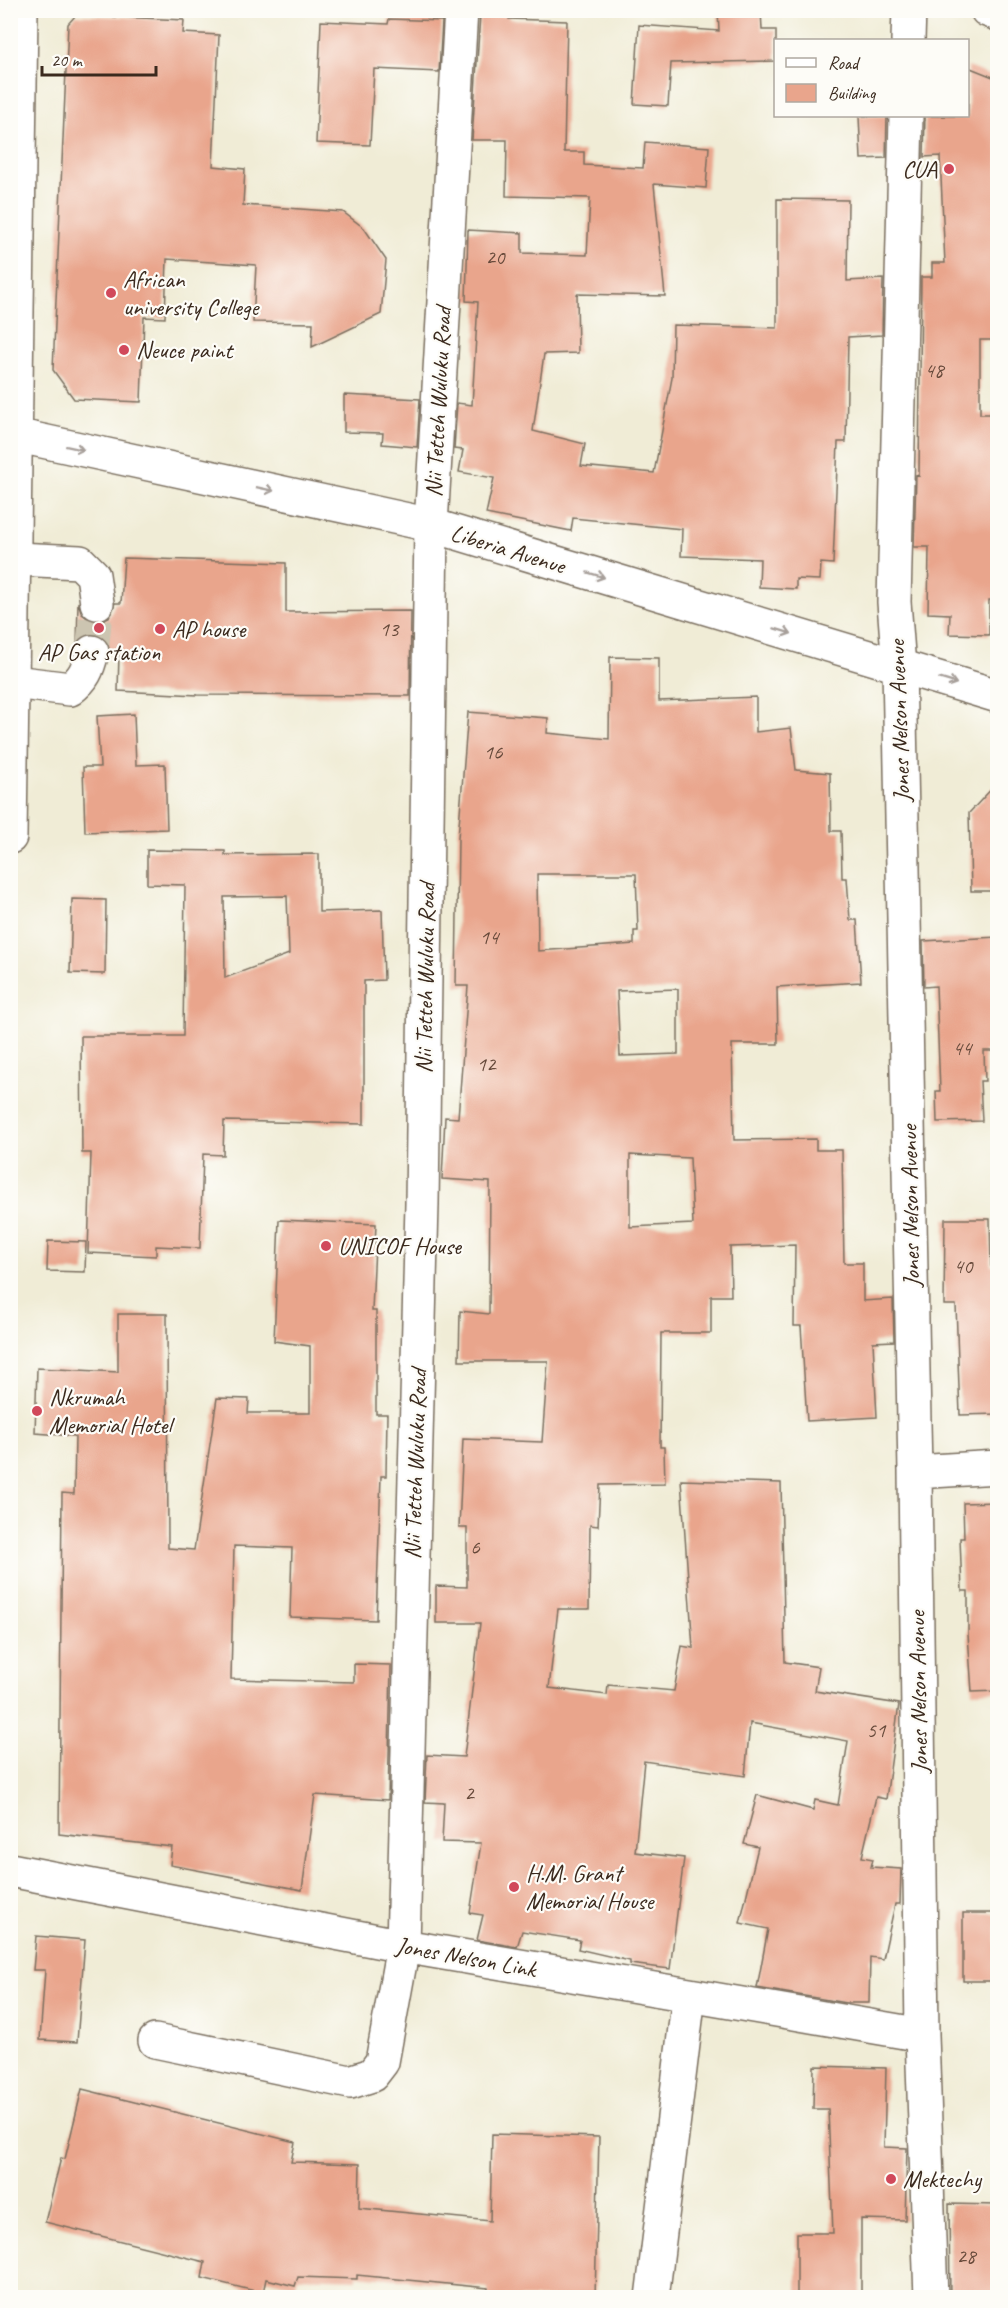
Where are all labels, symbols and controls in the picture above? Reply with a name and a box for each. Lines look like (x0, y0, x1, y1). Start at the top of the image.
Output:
scale bar (42, 39, 156, 77)
legend (774, 39, 969, 117)
text: 20 m (51, 49, 84, 71)
text: Road (828, 52, 861, 74)
text: Building (828, 82, 877, 104)
place label: CUA (902, 154, 938, 184)
marker: CUA (942, 162, 956, 176)
house number: 20 (486, 244, 506, 270)
place label: African university College (123, 264, 260, 322)
marker: African university College (104, 286, 118, 300)
street label: Nii Tetteh Wuluku Road (418, 303, 458, 498)
place label: Neuce paint (136, 335, 234, 365)
marker: Neuce paint (117, 343, 131, 357)
house number: 48 (925, 357, 946, 383)
one-way arrow (64, 443, 84, 454)
one-way arrow (255, 484, 274, 496)
street label: Liberia Avenue (447, 517, 571, 581)
one-way arrow (586, 570, 605, 581)
place label: AP house (172, 614, 247, 644)
house number: 13 (380, 616, 400, 642)
marker: AP Gas station (92, 621, 106, 635)
marker: AP house (153, 622, 167, 636)
one-way arrow (773, 626, 792, 637)
place label: AP Gas station (38, 637, 161, 667)
street label: Jones Nelson Avenue (881, 637, 917, 804)
one-way arrow (938, 676, 957, 687)
house number: 16 (484, 739, 503, 765)
street label: Nii Tetteh Wuluku Road (408, 879, 442, 1074)
house number: 14 (480, 924, 501, 950)
house number: 44 (953, 1035, 974, 1061)
house number: 12 (477, 1051, 497, 1077)
street label: Jones Nelson Avenue (894, 1122, 926, 1288)
place label: UNICOF House (338, 1231, 463, 1261)
marker: UNICOF House (319, 1239, 333, 1253)
house number: 40 (954, 1253, 974, 1279)
street label: Nii Tetteh Wuluku Road (397, 1365, 433, 1560)
place label: Nkrumah Memorial Hotel (49, 1382, 175, 1440)
marker: Nkrumah Memorial Hotel (30, 1404, 44, 1418)
house number: 6 (470, 1534, 480, 1560)
street label: Jones Nelson Avenue (902, 1608, 934, 1774)
house number: 51 (867, 1717, 887, 1743)
house number: 2 (464, 1780, 475, 1806)
place label: H.M. Grant Memorial House (526, 1858, 656, 1916)
marker: H.M. Grant Memorial House (507, 1880, 521, 1894)
street label: Jones Nelson Link (393, 1930, 540, 1984)
place label: Mektechy (903, 2164, 983, 2194)
marker: Mektechy (884, 2172, 898, 2186)
house number: 28 (957, 2243, 978, 2269)

